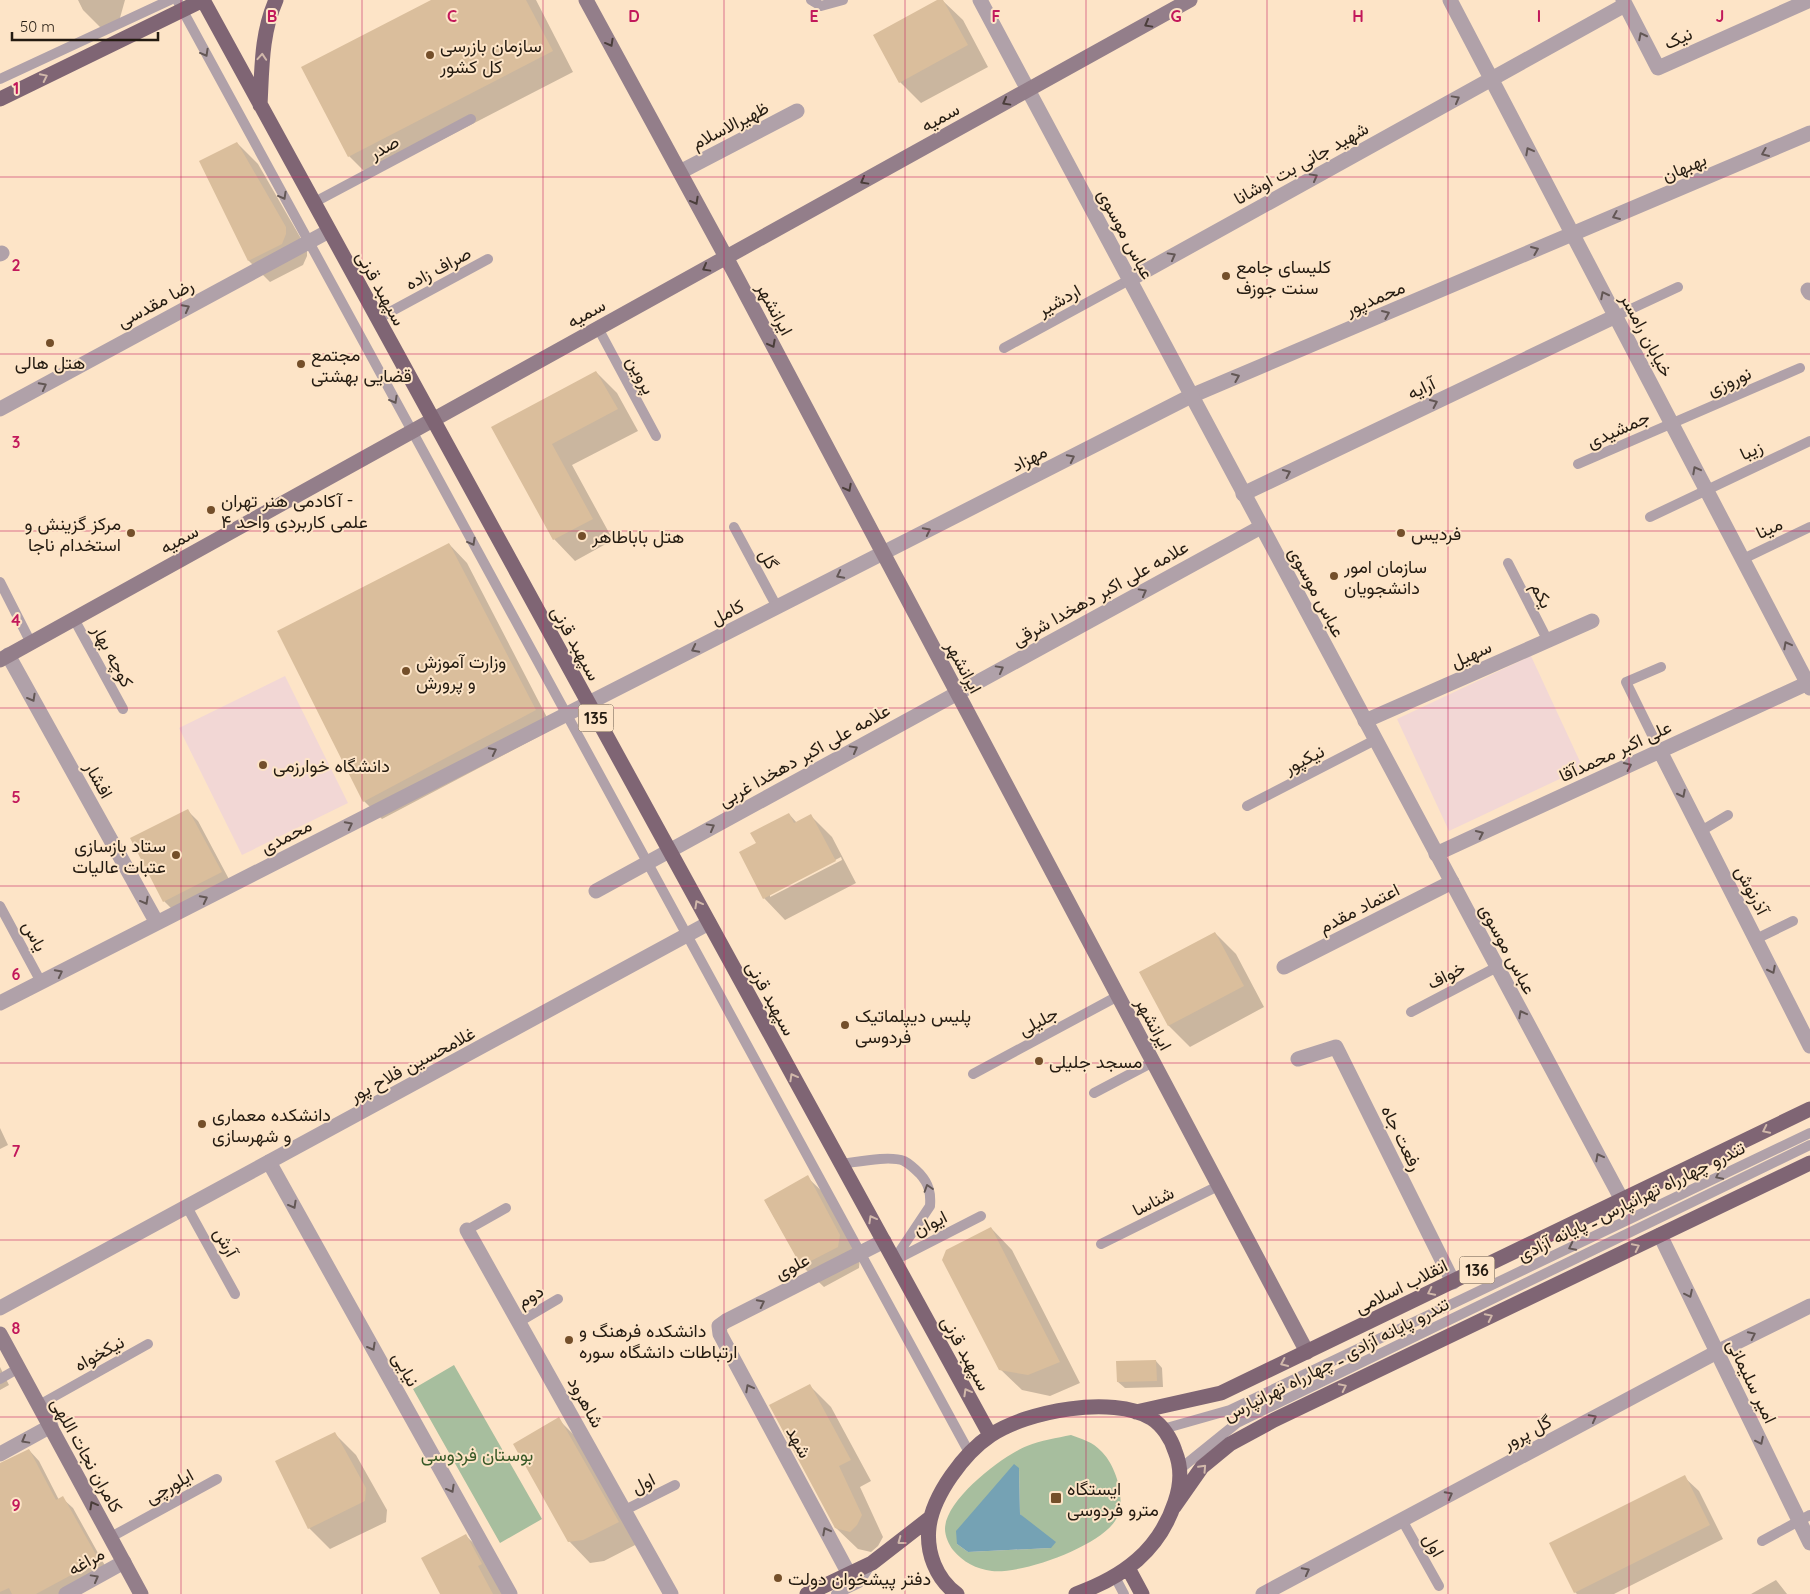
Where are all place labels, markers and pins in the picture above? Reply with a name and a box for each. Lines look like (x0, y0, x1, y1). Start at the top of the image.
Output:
place label: سازمان بازرسی کل کشور (439, 34, 542, 78)
marker: سازمان بازرسی کل کشور (424, 49, 436, 61)
place label: کلیسای جامع سنت جوزف (1236, 255, 1331, 299)
marker: کلیسای جامع سنت جوزف (1220, 270, 1232, 282)
marker: هتل هالی (44, 337, 56, 349)
place label: مجتمع قضایی بهشتی (311, 343, 412, 387)
place label: هتل هالی (15, 351, 85, 374)
marker: مجتمع قضایی بهشتی (295, 358, 307, 370)
place label: آکادمی هنر تهران - علمی کاربردی واحد ۴ (221, 489, 368, 533)
marker: آکادمی هنر تهران - علمی کاربردی واحد ۴ (205, 504, 217, 516)
place label: مرکز گزینش و استخدام ناجا (24, 512, 121, 557)
place label: فردیس (1411, 522, 1461, 545)
place label: هتل باباطاهر (591, 525, 684, 548)
marker: مرکز گزینش و استخدام ناجا (125, 527, 137, 539)
marker: فردیس (1395, 527, 1407, 539)
marker: هتل باباطاهر (576, 530, 588, 542)
place label: سازمان امور دانشجویان (1343, 555, 1427, 599)
marker: سازمان امور دانشجویان (1328, 570, 1340, 582)
place label: وزارت آموزش و پرورش (416, 650, 506, 695)
marker: وزارت آموزش و پرورش (400, 665, 412, 677)
place label: دانشگاه خوارزمی (273, 754, 390, 777)
marker: دانشگاه خوارزمی (257, 759, 269, 771)
place label: ستاد بازسازی عتبات عالیات (72, 834, 166, 878)
marker: ستاد بازسازی عتبات عالیات (170, 849, 182, 861)
place label: پلیس دیپلماتیک فردوسی (855, 1004, 971, 1048)
marker: پلیس دیپلماتیک فردوسی (839, 1019, 851, 1031)
place label: مسجد جلیلی (1049, 1050, 1142, 1073)
marker: مسجد جلیلی (1033, 1055, 1045, 1067)
place label: دانشکده معماری و شهرسازی (212, 1103, 331, 1147)
marker: دانشکده معماری و شهرسازی (196, 1118, 208, 1130)
place label: دانشکده فرهنگ و ارتباطات دانشگاه سوره (579, 1319, 737, 1363)
marker: دانشکده فرهنگ و ارتباطات دانشگاه سوره (563, 1334, 575, 1346)
place label: ایستگاه مترو فردوسی (1067, 1477, 1159, 1521)
marker: ایستگاه مترو فردوسی (1049, 1491, 1063, 1505)
place label: دفتر پیشخوان دولت (788, 1567, 931, 1591)
marker: دفتر پیشخوان دولت (772, 1572, 784, 1584)

